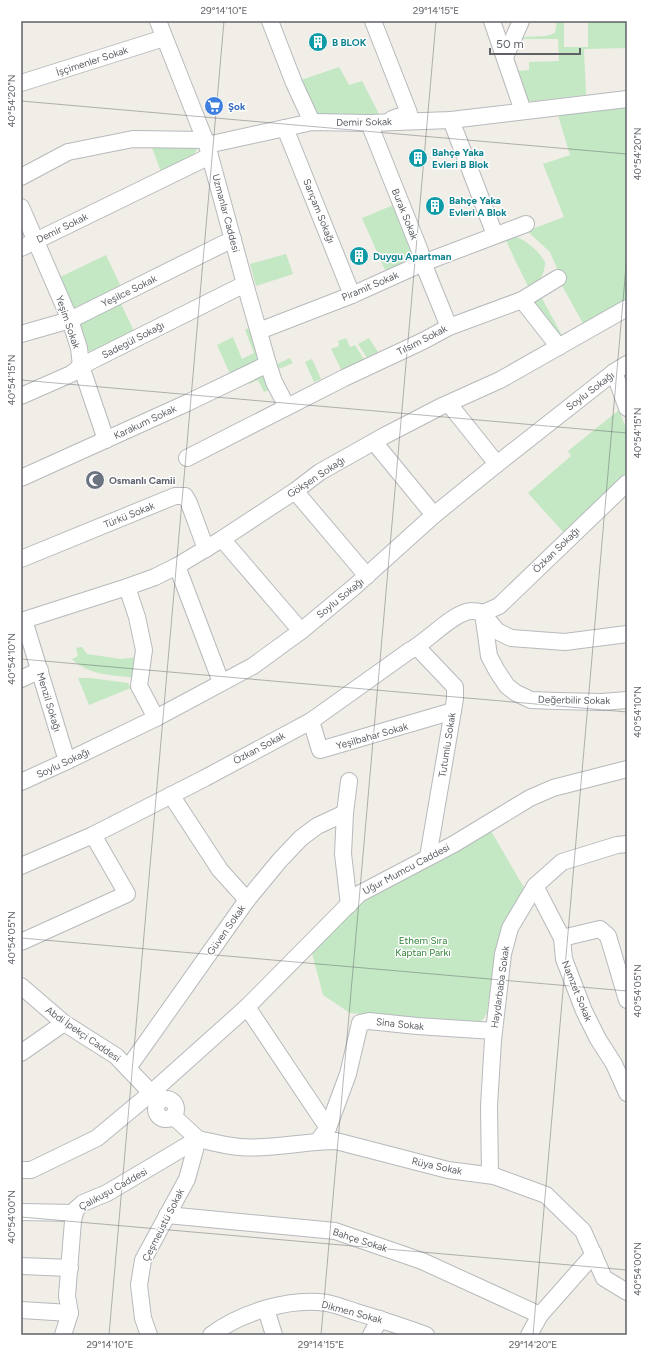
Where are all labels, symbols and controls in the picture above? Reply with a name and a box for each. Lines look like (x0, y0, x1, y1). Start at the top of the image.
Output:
text: 29°14'10"E (201, 4, 248, 17)
text: 29°14'15"E (413, 4, 459, 17)
scale bar (490, 30, 580, 56)
building icon: B BLOK (307, 31, 329, 53)
place label: B BLOK (332, 36, 367, 49)
text: 50 m (496, 37, 524, 51)
street label: İşçimenler Sokak (54, 43, 130, 79)
text: 40°54'20"N (5, 74, 18, 128)
supermarket icon: Şok (203, 95, 225, 117)
place label: Şok (228, 100, 246, 113)
street label: Demir Sokak (336, 115, 392, 129)
text: 40°54'20"N (631, 127, 644, 181)
place label: Bahçe Yaka Evleri B Blok (432, 146, 489, 171)
building icon: Bahçe Yaka Evleri B Blok (407, 147, 429, 169)
street label: Uzmanlar Caddesi (209, 172, 243, 254)
street label: Sarıçam Sokağı (300, 177, 338, 245)
street label: Burak Sokak (389, 186, 421, 242)
place label: Bahçe Yaka Evleri A Blok (449, 194, 507, 219)
building icon: Bahçe Yaka Evleri A Blok (424, 195, 446, 217)
street label: Demir Sokak (34, 210, 90, 246)
building icon: Duygu Apartman (348, 245, 370, 267)
place label: Duygu Apartman (373, 250, 452, 263)
street label: Piramit Sokak (340, 268, 400, 304)
street label: Yeşilce Sokak (99, 272, 159, 310)
street label: Yeşim Sokak (53, 294, 83, 351)
street label: Sadegül Sokağı (99, 319, 167, 361)
street label: Tılsım Sokak (395, 322, 449, 358)
text: 40°54'15"N (5, 354, 18, 406)
street label: Soylu Sokağı (563, 369, 617, 413)
street label: Karakum Sokak (112, 402, 179, 442)
text: 40°54'15"N (631, 407, 644, 459)
street label: Gökşen Sokağı (285, 453, 347, 501)
mosque icon: Osmanlı Camii (84, 469, 106, 491)
place label: Osmanlı Camii (109, 474, 176, 487)
street label: Türkü Sokak (102, 499, 156, 531)
street label: Özkan Sokağı (530, 524, 582, 576)
street label: Soylu Sokağı (314, 575, 366, 621)
text: 40°54'10"N (5, 633, 18, 685)
street label: Menzil Sokağı (34, 671, 64, 733)
text: 40°54'10"N (631, 686, 644, 738)
street label: Değerbilir Sokak (538, 693, 610, 707)
street label: Tutumlu Sokak (435, 712, 459, 778)
street label: Yeşilbahar Sokak (335, 719, 410, 752)
street label: Özkan Sokak (231, 729, 287, 767)
street label: Soylu Sokağı (34, 745, 92, 781)
street label: Uğur Mumcu Caddesi (360, 841, 452, 897)
street label: Güven Sokak (204, 902, 248, 958)
text: 40°54'05"N (5, 911, 18, 965)
park label: Ethem Sıra Kaptan Parkı (395, 934, 451, 959)
street label: Haydarbaba Sokak (488, 945, 512, 1029)
street label: Namzet Sokak (559, 959, 595, 1024)
text: 40°54'05"N (631, 964, 644, 1018)
street label: Abdi İpekçi Caddesi (43, 1003, 123, 1065)
street label: Sina Sokak (375, 1015, 425, 1033)
street label: Rüya Sokak (411, 1154, 464, 1178)
street label: Çalıkuşu Caddesi (76, 1165, 150, 1213)
street label: Çeşmeüstü Sokak (139, 1186, 187, 1264)
text: 40°54'00"N (5, 1190, 18, 1244)
street label: Bahçe Sokak (331, 1225, 389, 1255)
text: 40°54'00"N (631, 1242, 644, 1296)
street label: Dikmen Sokak (320, 1298, 384, 1326)
text: 29°14'10"E (87, 1338, 134, 1351)
text: 29°14'15"E (298, 1338, 344, 1351)
text: 29°14'20"E (509, 1338, 557, 1351)

